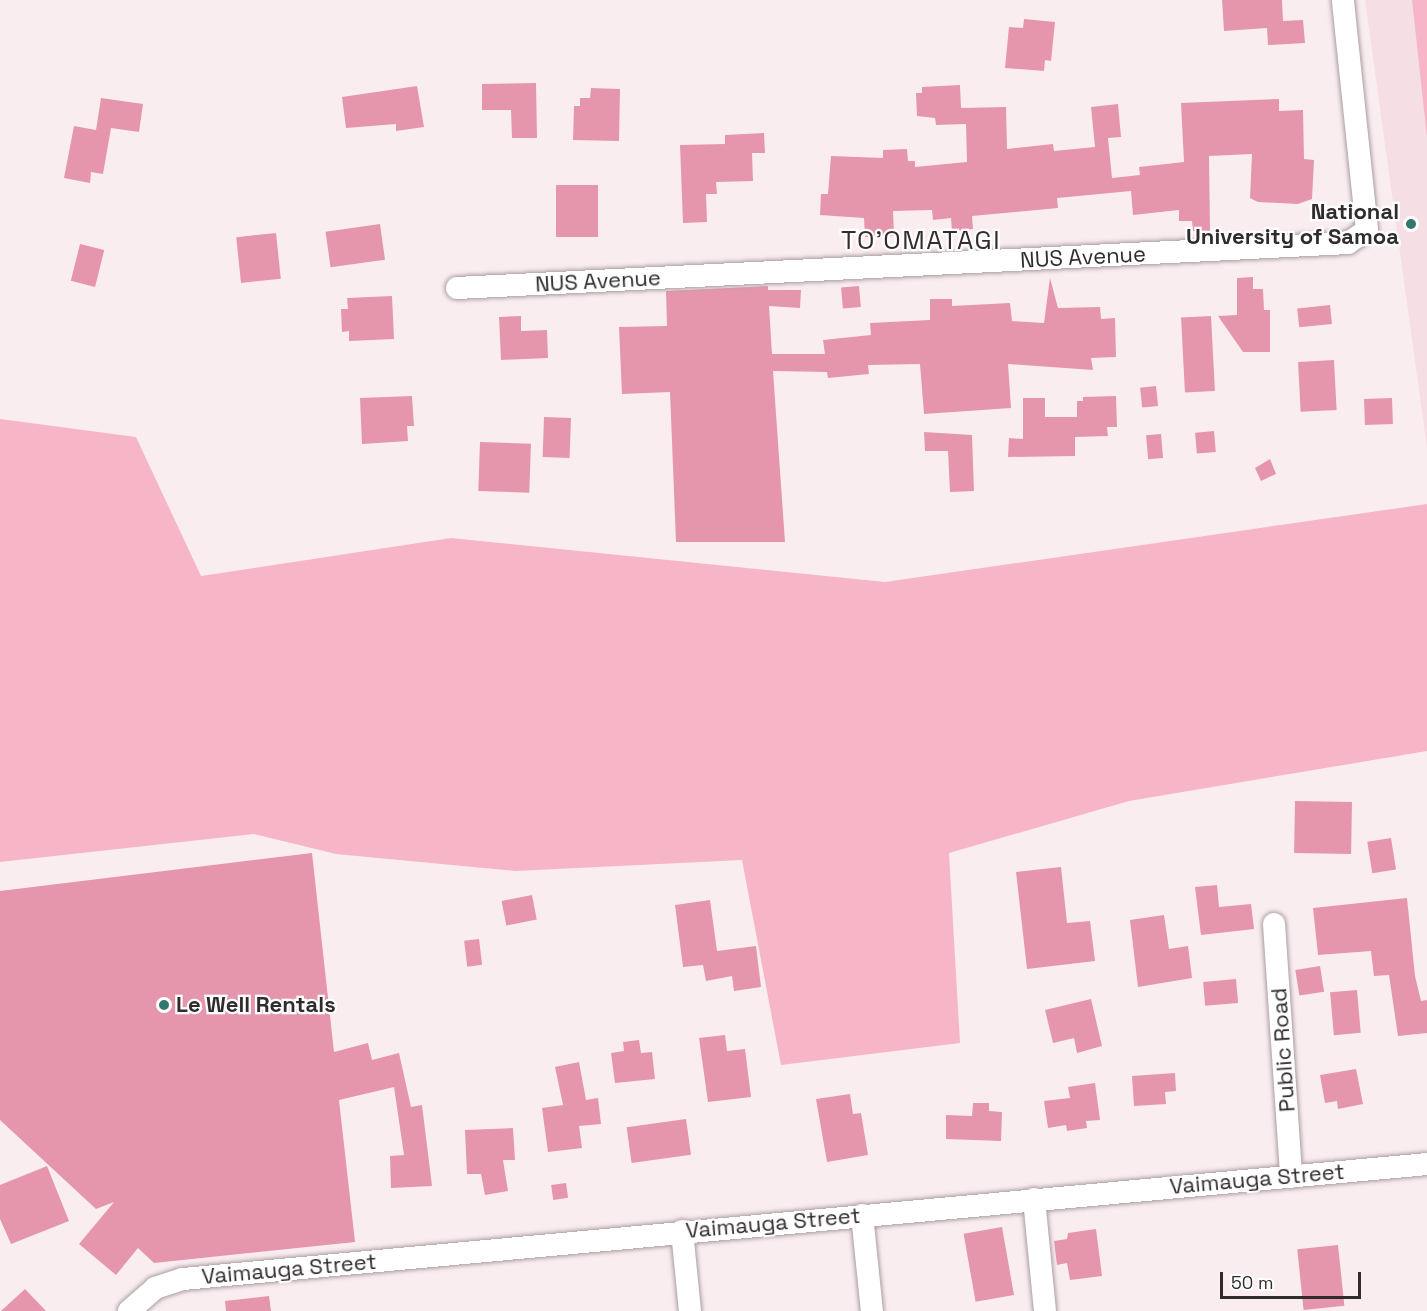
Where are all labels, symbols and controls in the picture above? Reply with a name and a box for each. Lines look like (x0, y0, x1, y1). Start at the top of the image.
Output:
place label: National University of Samoa (1186, 198, 1399, 249)
marker: National University of Samoa (1404, 217, 1418, 231)
district label: TO'OMATAGI (841, 225, 1001, 257)
street label: NUS Avenue (1019, 241, 1147, 273)
street label: NUS Avenue (534, 265, 662, 297)
street label: Public Road (1265, 987, 1301, 1113)
place label: Le Well Rentals (176, 992, 336, 1018)
marker: Le Well Rentals (157, 998, 171, 1012)
street label: Vaimauga Street (1169, 1158, 1345, 1200)
street label: Vaimauga Street (685, 1202, 861, 1244)
street label: Vaimauga Street (201, 1248, 377, 1290)
scale bar (1223, 1260, 1364, 1298)
text: 50 m (1231, 1271, 1273, 1294)

